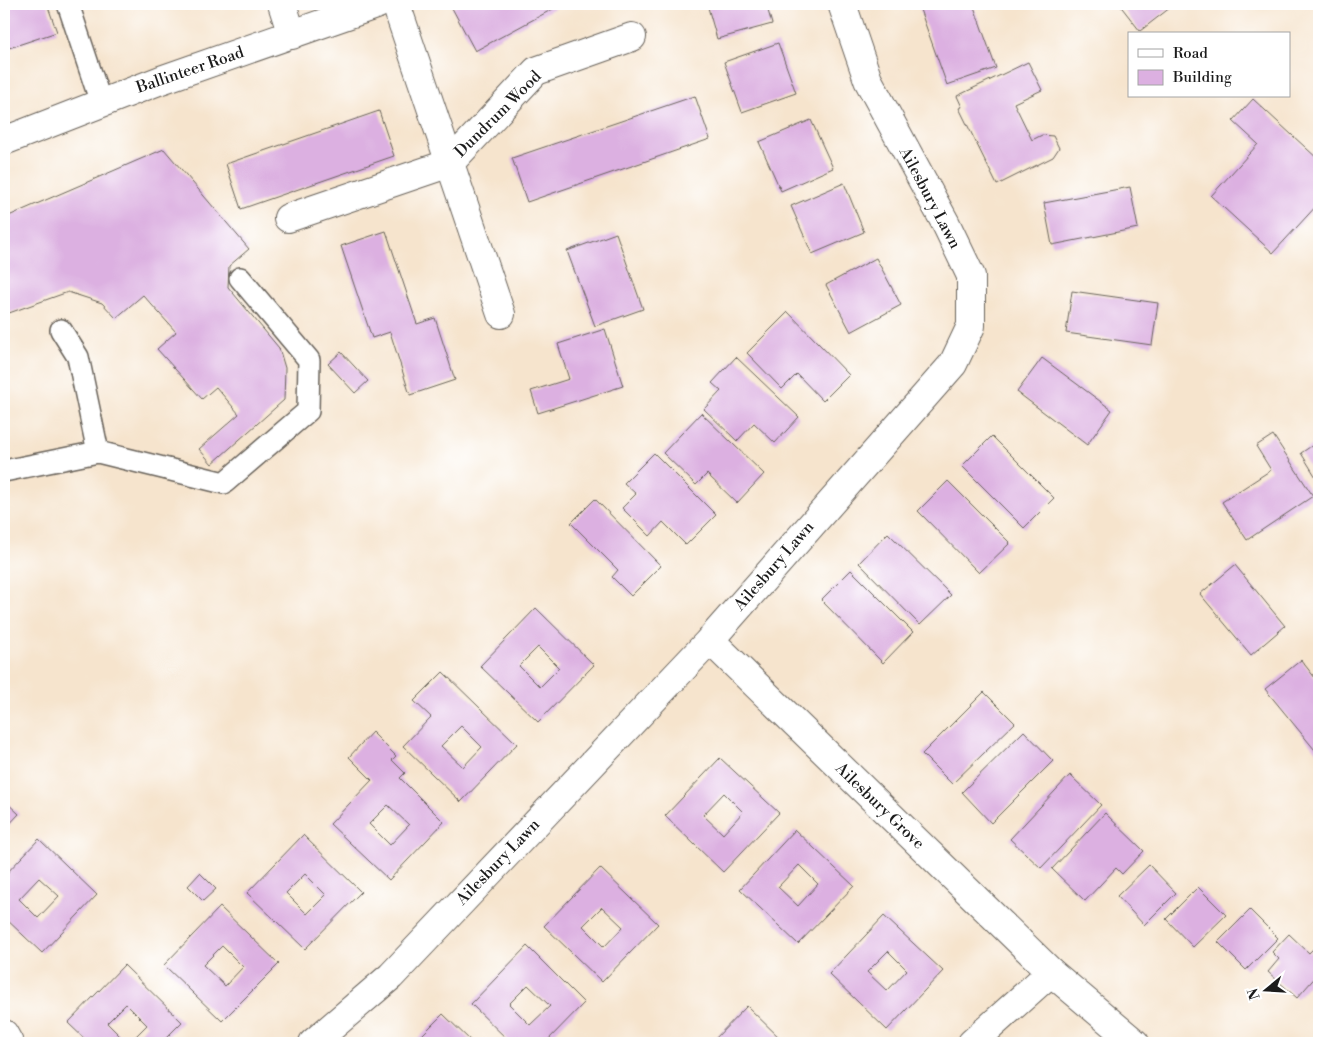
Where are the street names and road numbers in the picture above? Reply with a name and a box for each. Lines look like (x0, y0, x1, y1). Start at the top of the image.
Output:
street label: Ballinteer Road (133, 42, 247, 98)
street label: Dundrum Wood (450, 66, 546, 162)
street label: Ailesbury Lawn (894, 143, 965, 253)
street label: Ailesbury Lawn (729, 517, 819, 616)
street label: Ailesbury Grove (831, 758, 929, 853)
street label: Ailesbury Lawn (451, 814, 544, 910)

